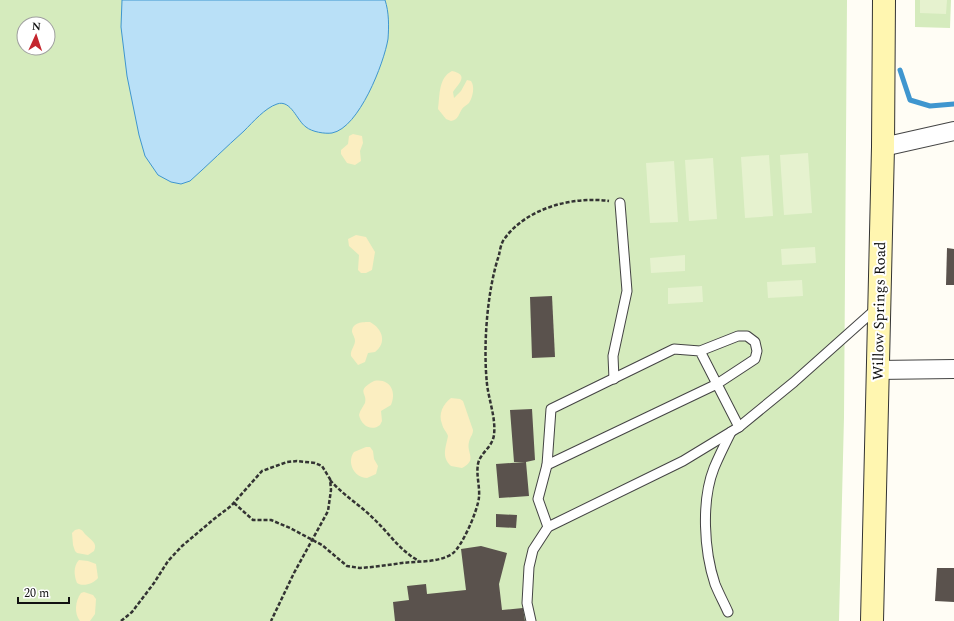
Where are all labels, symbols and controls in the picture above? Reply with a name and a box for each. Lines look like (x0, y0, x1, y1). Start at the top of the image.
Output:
north arrow (16, 16, 56, 56)
text: N (32, 18, 41, 35)
street label: Willow Springs Road (867, 241, 892, 381)
scale bar (18, 579, 69, 605)
text: 20 m (24, 584, 49, 603)

